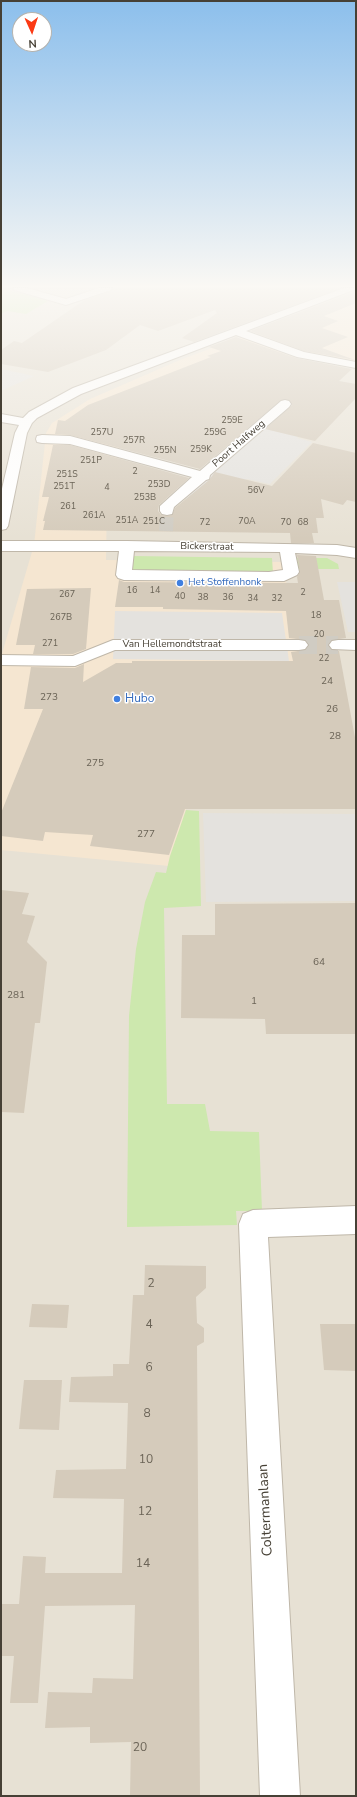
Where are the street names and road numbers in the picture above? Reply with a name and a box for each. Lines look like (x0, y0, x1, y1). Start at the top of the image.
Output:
street label: Poort Halfweg (210, 418, 268, 470)
street label: Bickerstraat (180, 541, 234, 553)
street label: Van Hellemondtstraat (122, 639, 222, 651)
street label: Coltermanlaan (255, 1463, 277, 1557)

